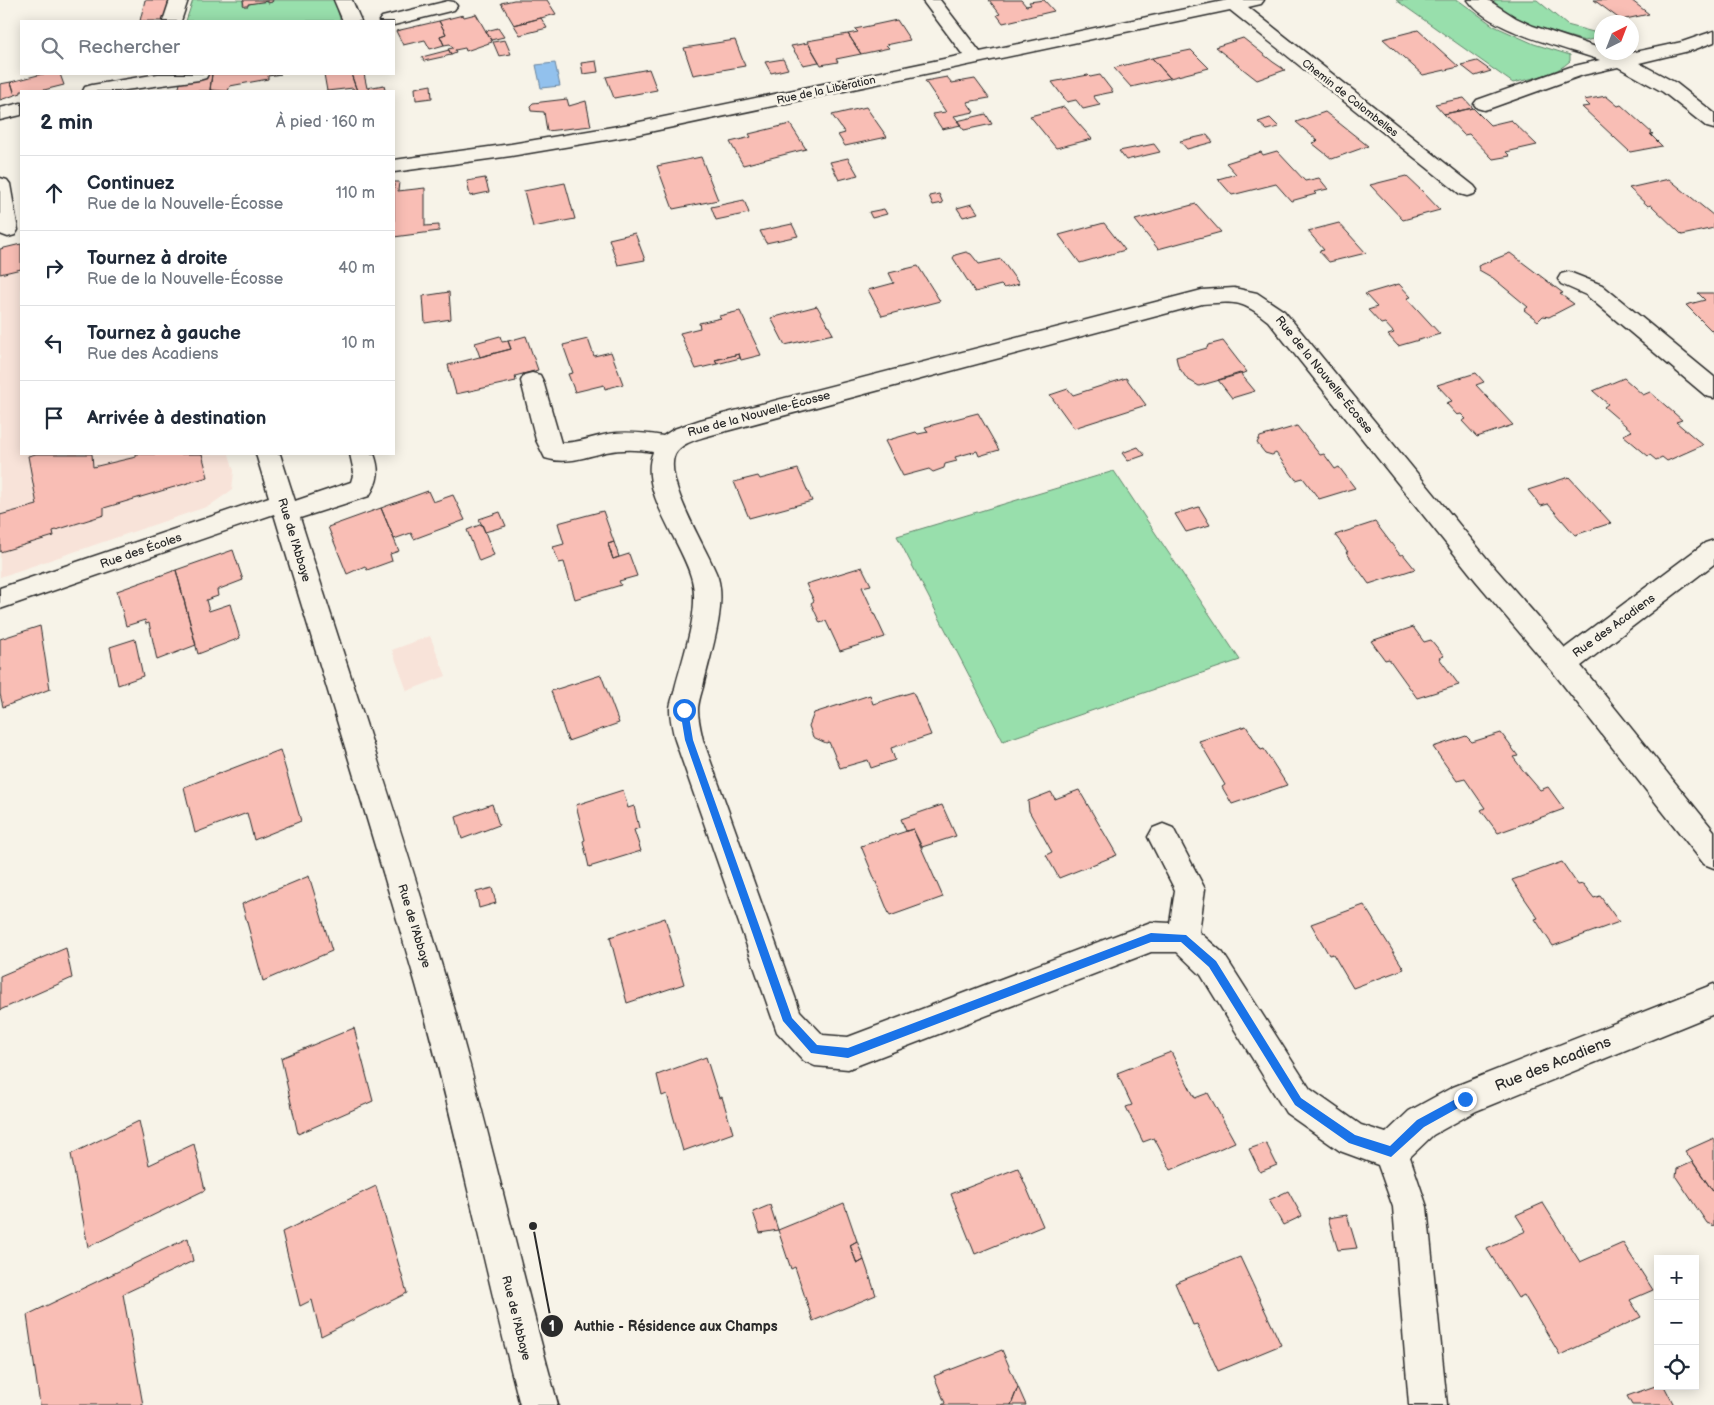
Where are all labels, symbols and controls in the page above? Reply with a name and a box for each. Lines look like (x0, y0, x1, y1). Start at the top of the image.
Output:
north arrow (1594, 15, 1639, 60)
search box (20, 20, 395, 75)
icon: search (38, 34, 66, 62)
text: Rechercher (78, 36, 180, 59)
street label: Chemin de Colombelles (1299, 56, 1401, 140)
street label: Rue de la Libération (775, 73, 877, 107)
text: 2 min (40, 110, 93, 135)
text: À pied · 160 m (276, 113, 375, 132)
text: Continuez (87, 172, 174, 195)
icon: ahead (40, 179, 68, 207)
text: 110 m (336, 184, 375, 203)
text: Rue de la Nouvelle-Écosse (87, 195, 283, 214)
text: Tournez à droite (87, 247, 228, 270)
icon: right (40, 254, 68, 282)
text: 40 m (338, 259, 375, 278)
text: Rue de la Nouvelle-Écosse (87, 270, 283, 289)
street label: Rue de la Nouvelle-Écosse (1272, 312, 1377, 437)
text: Tournez à gauche (87, 322, 241, 345)
icon: left (40, 329, 68, 357)
text: 10 m (342, 334, 375, 353)
text: Rue des Acadiens (87, 345, 218, 364)
street label: Rue de la Nouvelle-Écosse (686, 387, 832, 440)
icon: arrive (40, 404, 68, 432)
text: Arrivée à destination (87, 407, 266, 430)
street label: Rue de l'Abbaye (274, 496, 314, 584)
street label: Rue des Écoles (98, 529, 184, 572)
street label: Rue des Acadiens (1570, 591, 1658, 661)
route start (673, 699, 696, 722)
street label: Rue de l'Abbaye (394, 882, 434, 970)
street label: Rue des Acadiens (1492, 1032, 1614, 1096)
route end (1454, 1088, 1477, 1111)
map controls (1654, 1255, 1699, 1390)
button: + (1654, 1255, 1699, 1300)
street label: Rue de l'Abbaye (498, 1274, 534, 1362)
button: − (1654, 1300, 1699, 1345)
callout: Authie - Résidence aux Champs (539, 1311, 787, 1340)
text: 1 (549, 1317, 555, 1336)
text: Authie - Résidence aux Champs (573, 1318, 778, 1335)
button: locate (1654, 1345, 1699, 1390)

